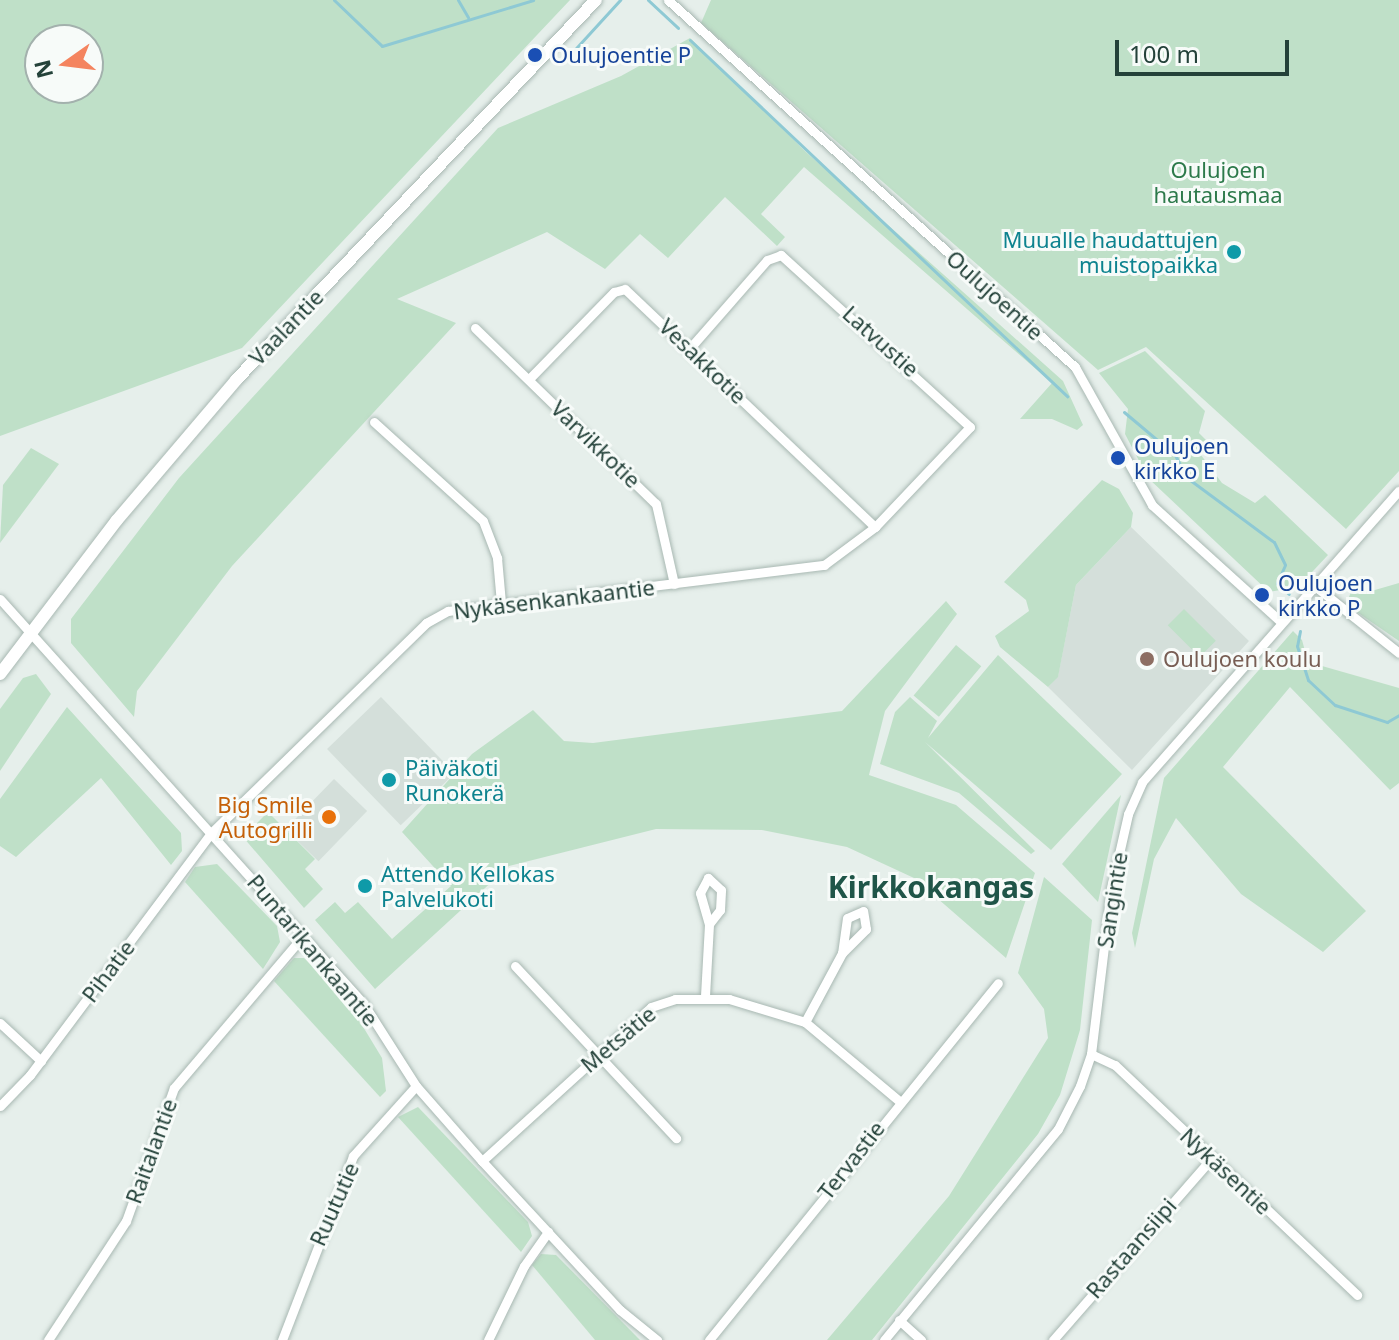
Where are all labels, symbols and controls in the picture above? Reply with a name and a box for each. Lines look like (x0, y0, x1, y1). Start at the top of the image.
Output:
north arrow (24, 24, 104, 104)
scale bar (1119, 24, 1293, 74)
text: 100 m (1129, 37, 1199, 70)
place label: Oulujoentie P (551, 42, 691, 68)
marker: Oulujoentie P (526, 46, 544, 64)
text: N (26, 57, 59, 82)
park label: Oulujoen hautausmaa (1153, 156, 1283, 208)
place label: Muualle haudattujen muistopaikka (1002, 226, 1218, 278)
marker: Muualle haudattujen muistopaikka (1225, 243, 1243, 261)
street label: Oulujoentie (941, 245, 1049, 345)
street label: Vaalantie (243, 284, 329, 370)
street label: Latvustie (838, 300, 924, 382)
street label: Vesakkotie (654, 313, 752, 409)
street label: Varvikkotie (546, 395, 646, 493)
place label: Oulujoen kirkko E (1134, 432, 1229, 484)
marker: Oulujoen kirkko E (1109, 449, 1127, 467)
place label: Oulujoen kirkko P (1278, 569, 1373, 620)
street label: Nykäsenkankaantie (452, 574, 656, 624)
marker: Oulujoen kirkko P (1253, 586, 1271, 604)
place label: Oulujoen koulu (1163, 646, 1322, 672)
marker: Oulujoen koulu (1138, 650, 1156, 668)
place label: Päiväkoti Runokerä (405, 754, 504, 806)
marker: Päiväkoti Runokerä (380, 771, 398, 789)
place label: Big Smile Autogrilli (217, 791, 313, 842)
marker: Big Smile Autogrilli (320, 808, 338, 826)
street label: Sangintie (1091, 850, 1133, 950)
place label: Attendo Kellokas Palvelukoti (381, 860, 555, 912)
street label: Puntarikankaantie (242, 869, 384, 1031)
district label: Kirkkokangas (828, 869, 1034, 905)
marker: Attendo Kellokas Palvelukoti (356, 877, 374, 895)
street label: Pihatie (76, 935, 140, 1007)
street label: Metsätie (575, 1000, 661, 1078)
street label: Raitalantie (120, 1095, 182, 1207)
street label: Tervastie (812, 1116, 890, 1204)
street label: Nykäsentie (1175, 1122, 1277, 1220)
street label: Ruututie (304, 1158, 364, 1250)
street label: Rastaansiipi (1080, 1193, 1182, 1303)

